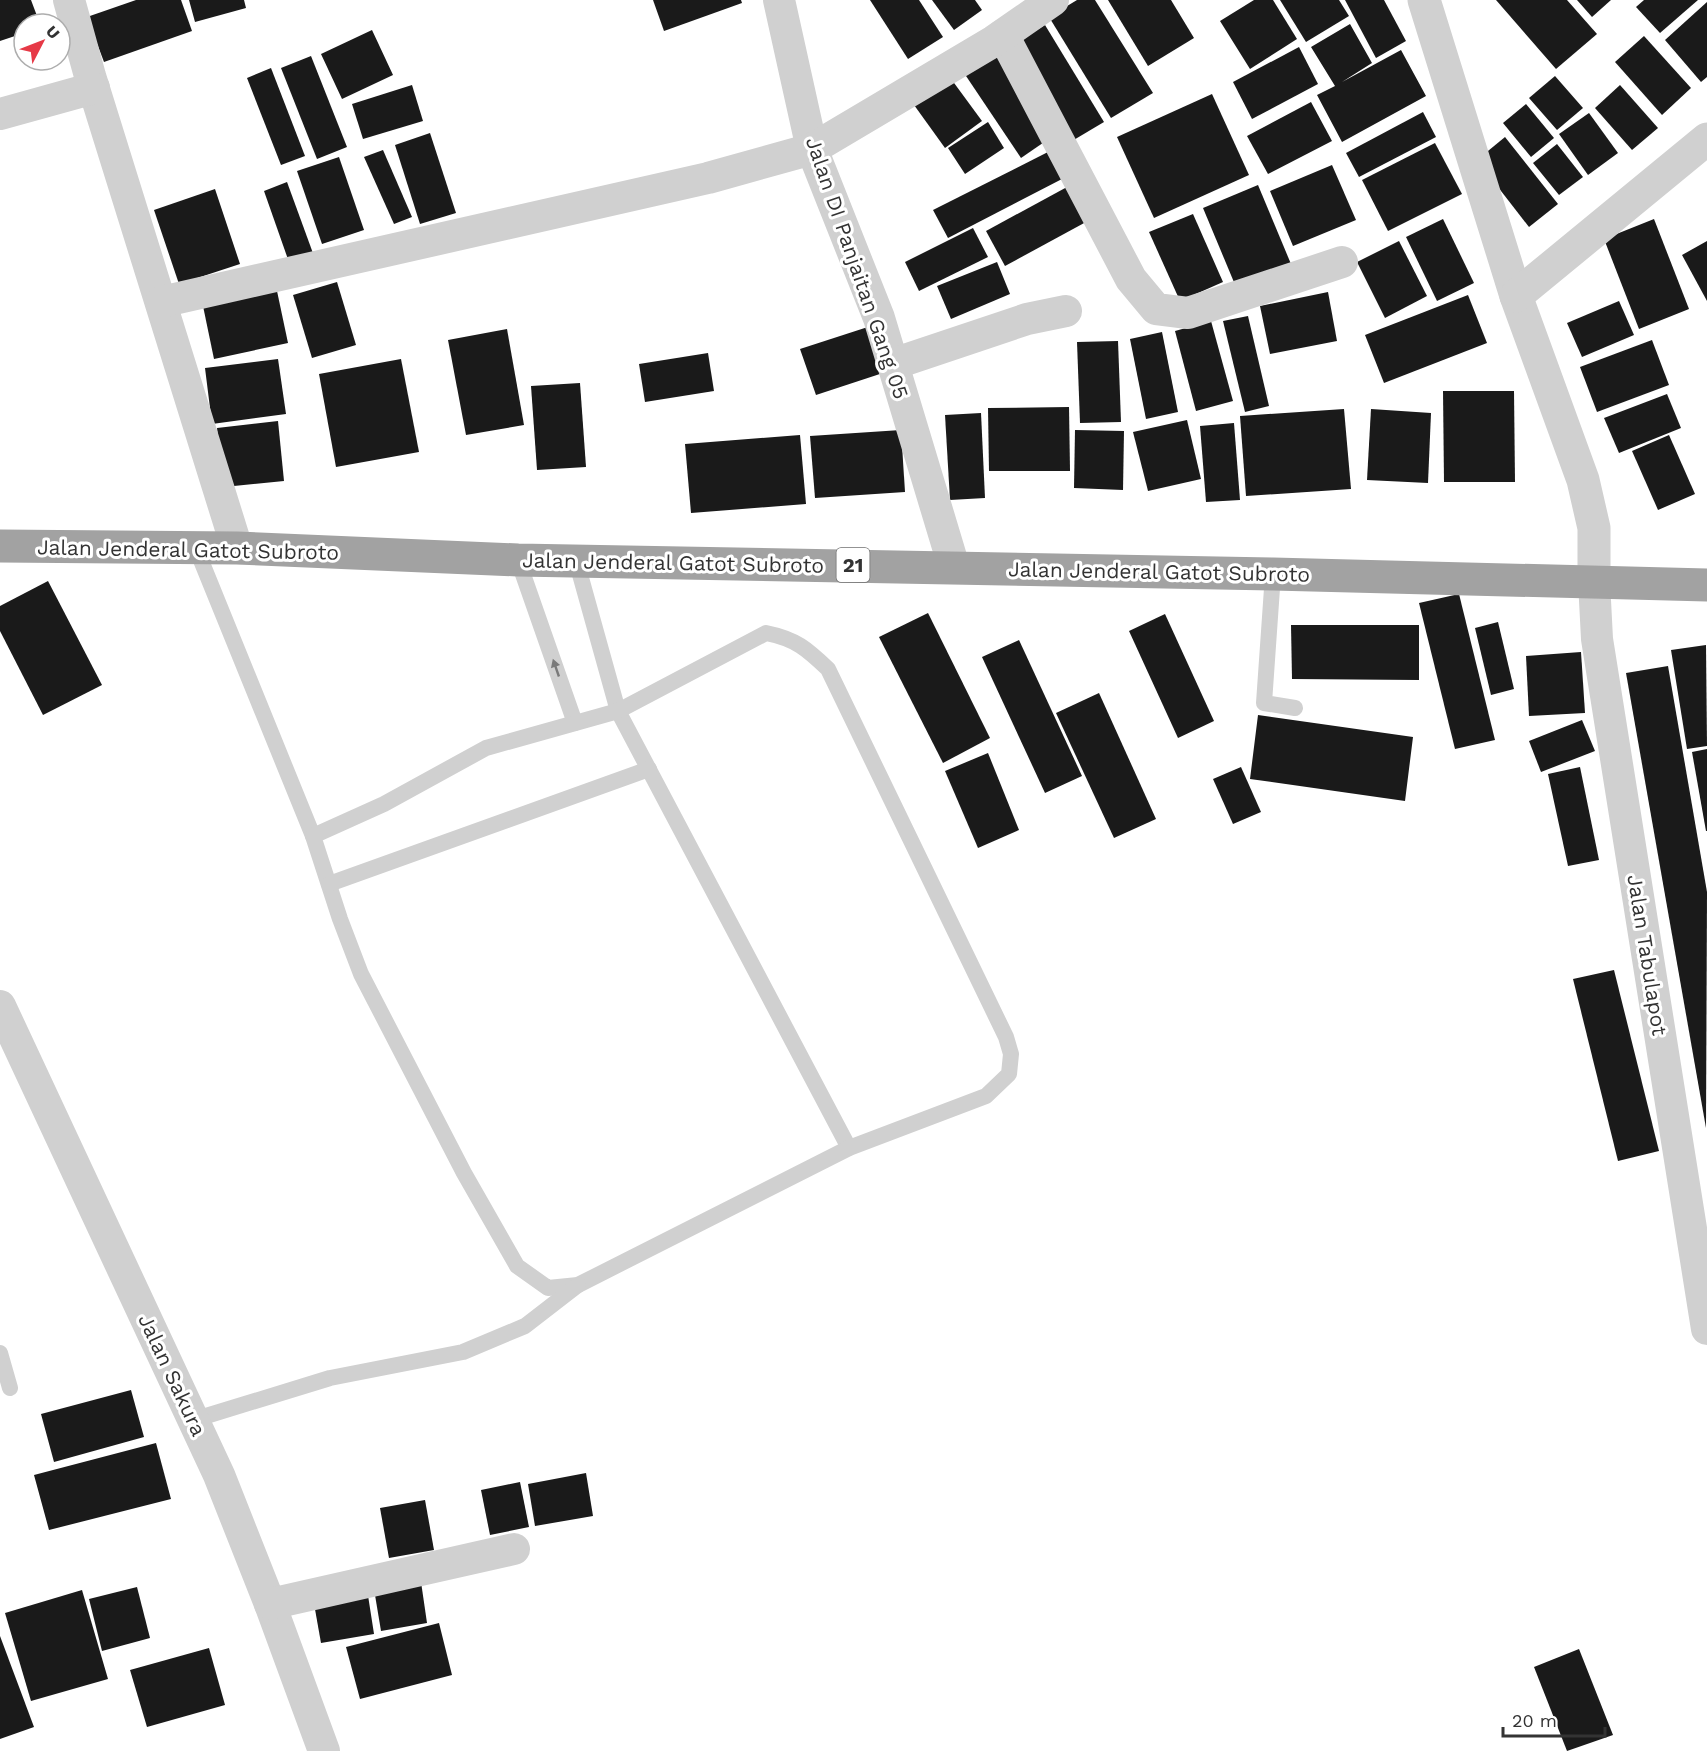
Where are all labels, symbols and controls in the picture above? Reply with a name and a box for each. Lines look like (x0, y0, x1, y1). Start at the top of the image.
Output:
north arrow (12, 12, 72, 72)
text: U (42, 22, 64, 43)
street label: Jalan DI Panjaitan Gang 05 (801, 133, 914, 402)
street label: Jalan Jenderal Gatot Subroto (37, 534, 339, 565)
street label: Jalan Jenderal Gatot Subroto (522, 547, 824, 578)
road number: 21 (836, 548, 870, 582)
street label: Jalan Jenderal Gatot Subroto (1008, 556, 1310, 587)
one-way arrow (550, 659, 560, 677)
street label: Jalan Tabulapot (1622, 873, 1673, 1037)
street label: Jalan Sakura (133, 1310, 212, 1440)
scale bar (1503, 1700, 1605, 1738)
text: 20 m (1512, 1710, 1557, 1731)

